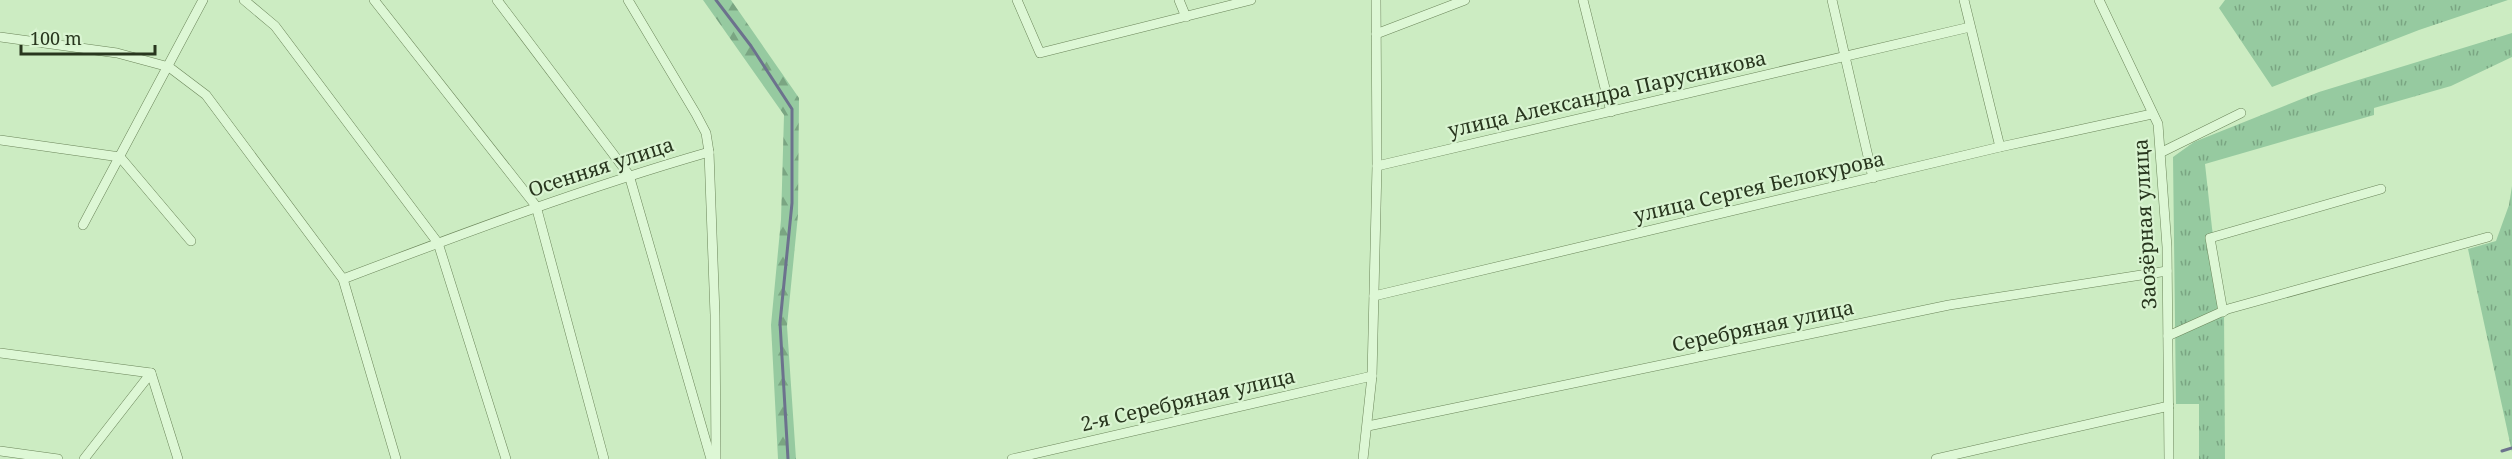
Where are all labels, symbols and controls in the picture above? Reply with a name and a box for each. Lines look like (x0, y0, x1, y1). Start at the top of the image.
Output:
scale bar (21, 18, 154, 56)
text: 100 m (30, 26, 82, 50)
street label: улица Александра Парусникова (1445, 44, 1769, 143)
street label: Осенняя улица (524, 130, 677, 203)
street label: Заозёрная улица (2127, 138, 2162, 310)
street label: улица Сергея Белокурова (1631, 145, 1887, 229)
street label: Серебряная улица (1669, 293, 1856, 358)
street label: 2-я Серебряная улица (1078, 362, 1298, 437)

